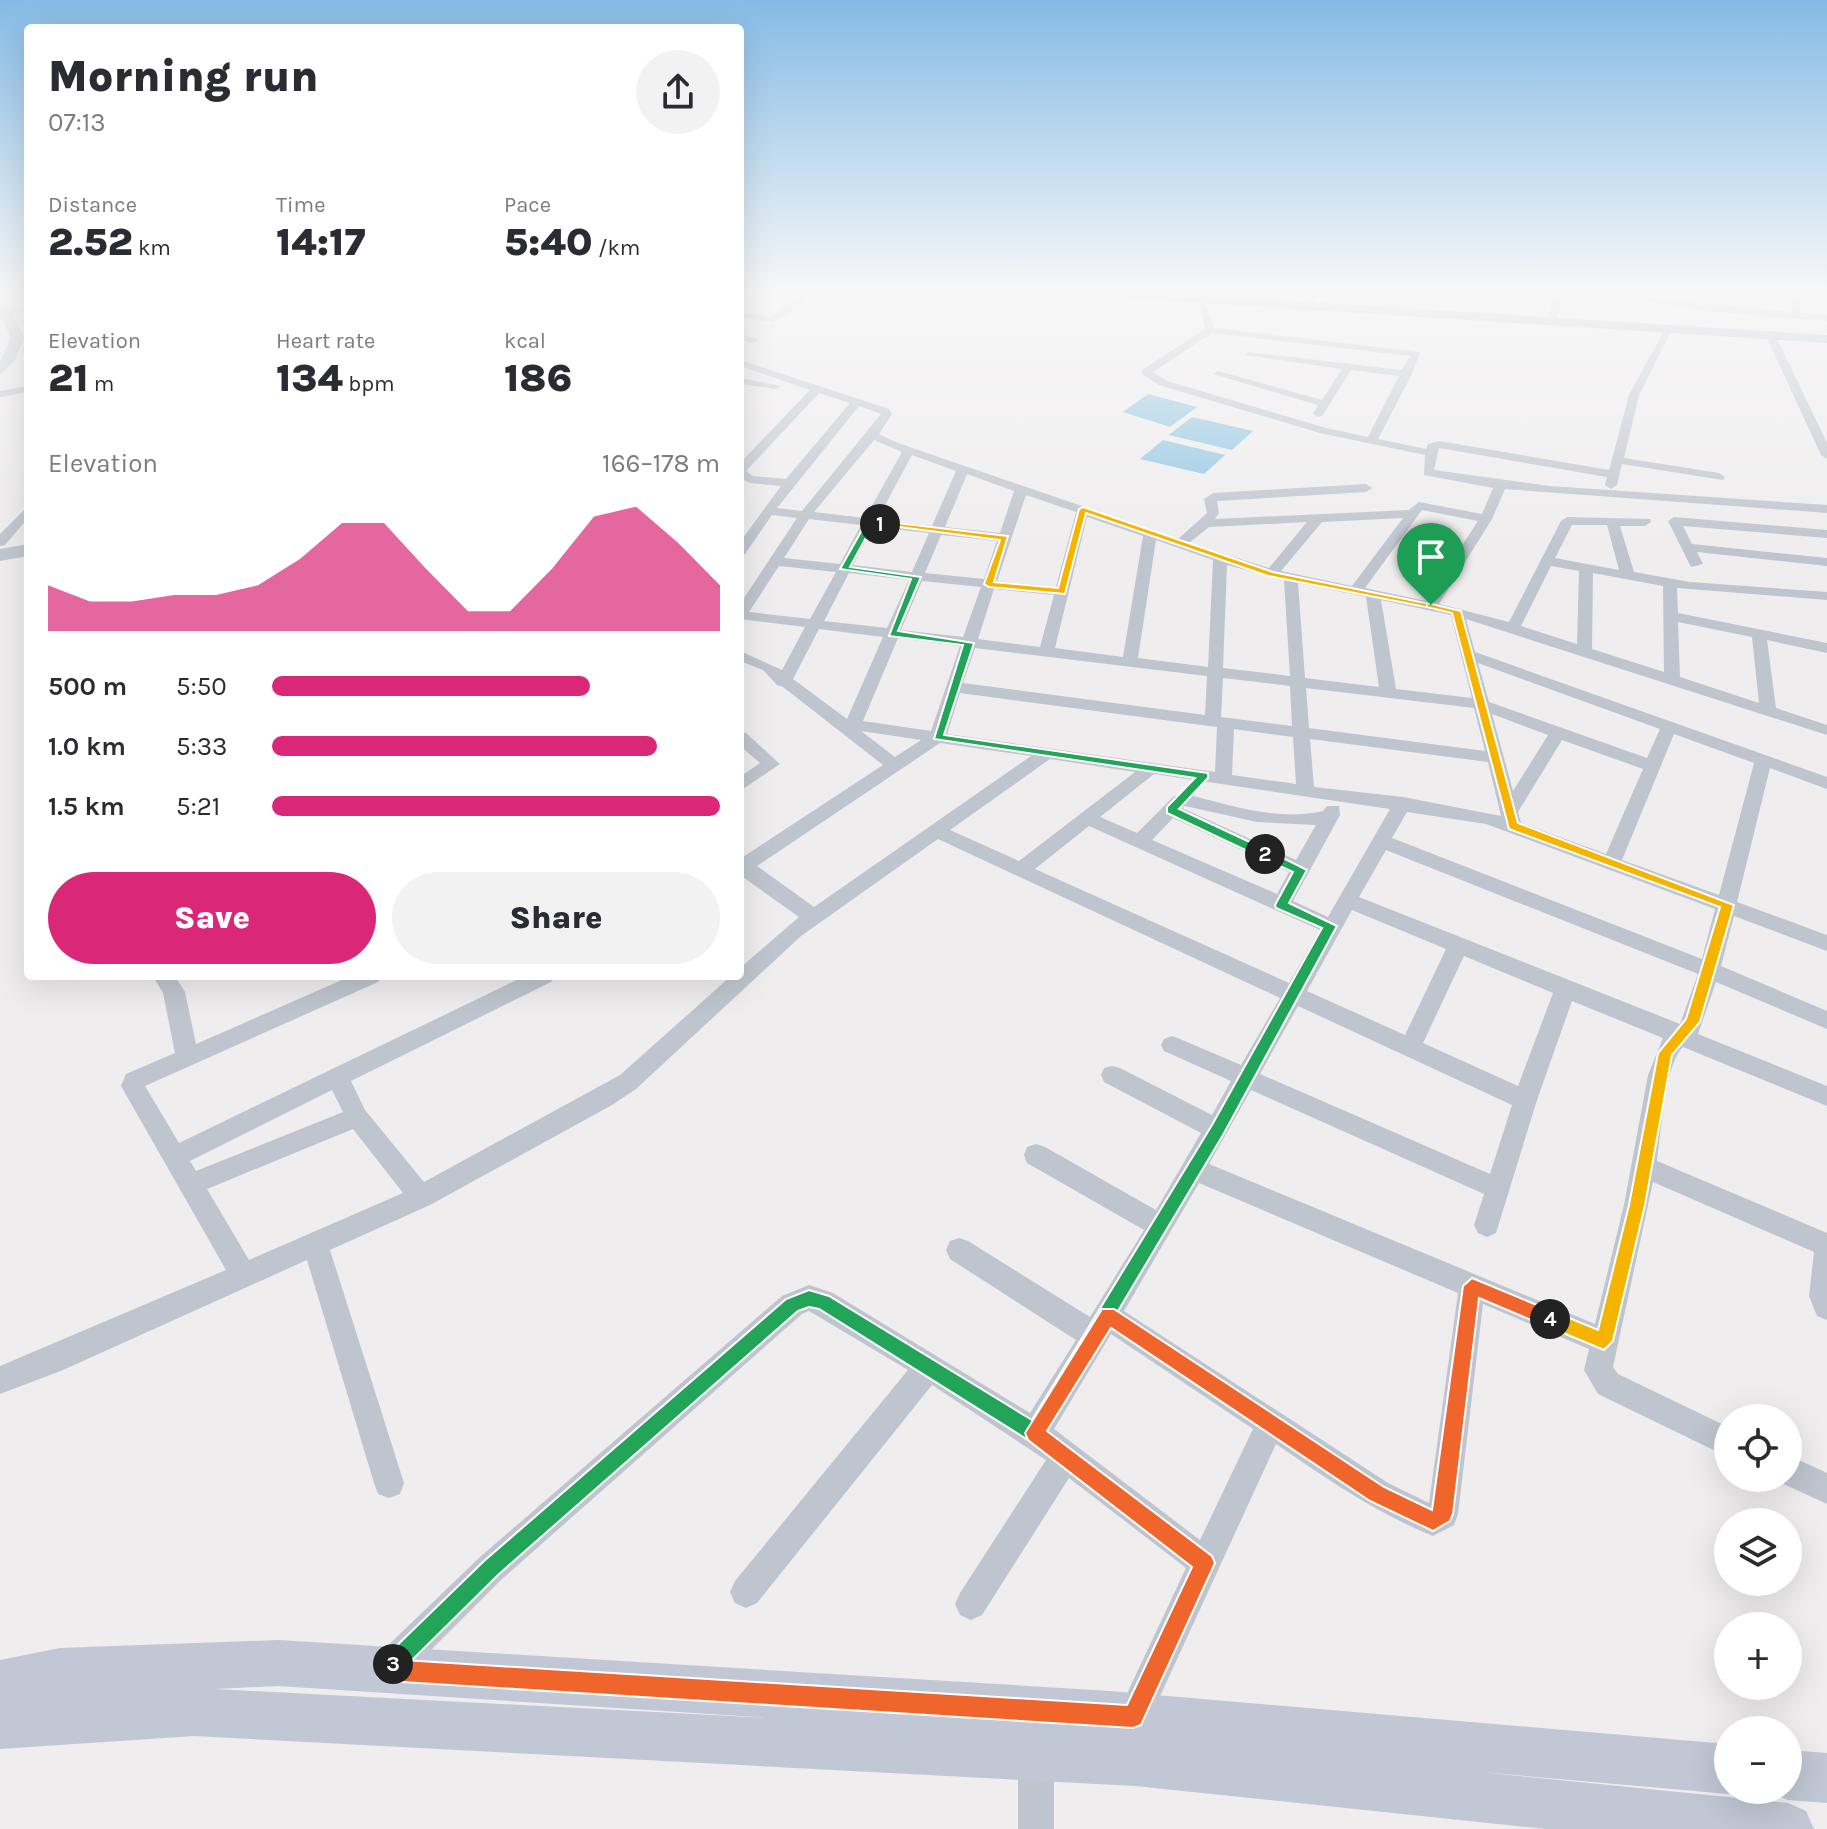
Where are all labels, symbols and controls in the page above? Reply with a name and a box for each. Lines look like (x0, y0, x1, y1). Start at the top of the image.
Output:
button: share (636, 50, 720, 134)
text: Morning run (48, 51, 319, 102)
text: 07:13 (48, 107, 106, 138)
text: Distance (48, 192, 137, 218)
text: Time (276, 192, 325, 218)
text: Pace (504, 192, 551, 218)
text: 2.52 (48, 218, 133, 265)
text: 14:17 (276, 218, 366, 265)
text: 5:40 (504, 218, 593, 265)
text: km (133, 235, 171, 261)
text: /km (593, 235, 640, 261)
text: Elevation (48, 328, 141, 354)
text: Heart rate (276, 328, 375, 354)
text: kcal (504, 328, 546, 354)
text: 21 (48, 354, 89, 401)
text: 134 (276, 354, 343, 401)
text: 186 (504, 354, 572, 401)
text: m (89, 371, 114, 397)
text: bpm (343, 371, 395, 397)
text: Elevation (48, 448, 158, 479)
text: 166–178 m (602, 448, 720, 479)
pin: 1 (860, 504, 900, 544)
text: 1 (876, 511, 884, 537)
pin (1397, 523, 1465, 605)
icon: arrive (1409, 535, 1453, 579)
text: 500 m (48, 671, 127, 702)
text: 5:50 (176, 671, 227, 702)
text: 1.0 km (48, 731, 126, 762)
text: 5:33 (176, 731, 227, 762)
text: 1.5 km (48, 791, 125, 822)
text: 5:21 (176, 791, 220, 822)
pin: 2 (1245, 834, 1285, 874)
text: 2 (1258, 841, 1272, 867)
button: Save (48, 872, 376, 964)
button: Share (392, 872, 720, 964)
pin: 4 (1530, 1299, 1570, 1339)
text: 4 (1543, 1306, 1557, 1332)
map controls (1714, 1404, 1802, 1804)
button: locate (1714, 1404, 1802, 1492)
button: layers (1714, 1508, 1802, 1596)
button: + (1714, 1612, 1802, 1700)
pin: 3 (373, 1644, 413, 1684)
text: 3 (386, 1651, 400, 1677)
button: − (1714, 1716, 1802, 1804)

